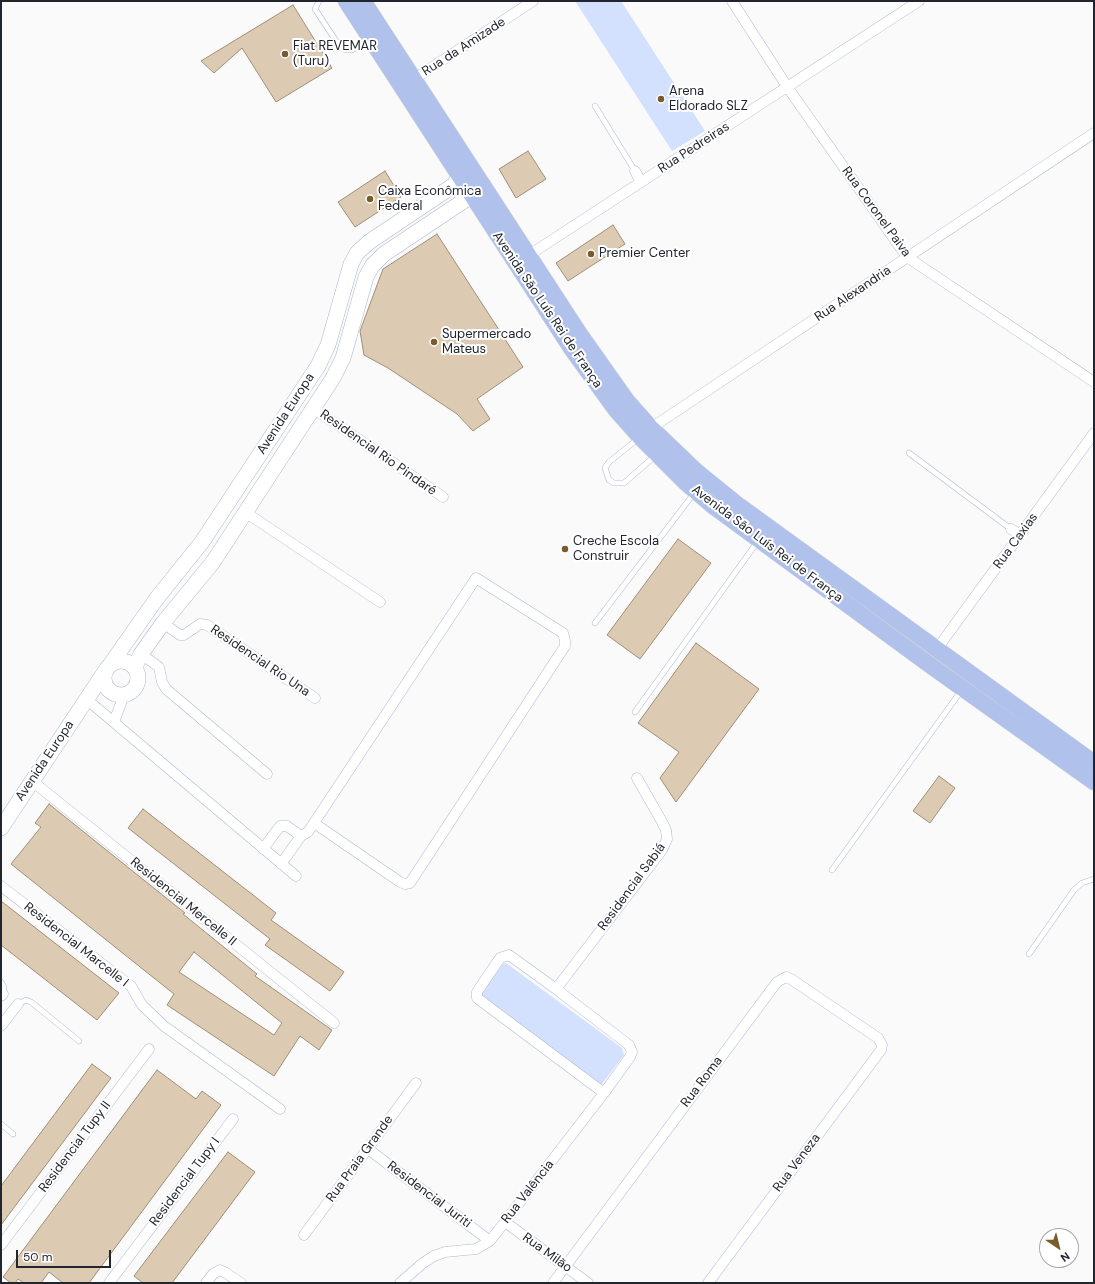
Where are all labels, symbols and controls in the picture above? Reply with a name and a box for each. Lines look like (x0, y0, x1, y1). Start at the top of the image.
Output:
street label: Rua da Amizade (419, 14, 509, 80)
place label: Fiat REVEMAR (Turu) (293, 39, 377, 70)
marker: Fiat REVEMAR (Turu) (280, 49, 290, 59)
place label: Arena Eldorado SLZ (669, 84, 748, 115)
marker: Arena Eldorado SLZ (656, 94, 666, 104)
street label: Rua Pedreiras (655, 119, 733, 177)
street label: Rua Coronel Paiva (838, 164, 914, 260)
place label: Caixa Econômica Federal (378, 184, 481, 215)
marker: Caixa Econômica Federal (365, 194, 375, 204)
street label: Avenida São Luís Rei de França (489, 229, 605, 391)
place label: Premier Center (599, 246, 690, 262)
marker: Premier Center (586, 249, 596, 259)
street label: Rua Alexandria (812, 263, 894, 325)
place label: Supermercado Mateus (442, 327, 531, 358)
marker: Supermercado Mateus (429, 337, 439, 347)
street label: Avenida Europa (254, 371, 318, 457)
street label: Residencial Rio Pindaré (317, 407, 439, 499)
street label: Avenida São Luís Rei de França (688, 482, 846, 606)
street label: Rua Caxias (991, 510, 1041, 572)
place label: Creche Escola Construir (573, 534, 659, 565)
marker: Creche Escola Construir (560, 544, 570, 554)
street label: Residencial Rio Una (207, 622, 313, 700)
street label: Avenida Europa (12, 718, 78, 804)
street label: Residencial Sabiá (595, 840, 669, 934)
street label: Residencial Mercelle II (127, 854, 239, 950)
street label: Residencial Marcelle I (21, 899, 131, 991)
street label: Rua Roma (678, 1054, 726, 1110)
street label: Residencial Tupy II (36, 1098, 114, 1196)
street label: Rua Praia Grande (323, 1113, 397, 1205)
street label: Rua Veneza (770, 1131, 824, 1195)
street label: Residencial Tupy I (147, 1135, 223, 1229)
street label: Rua Valência (498, 1157, 558, 1227)
street label: Residencial Juriti (384, 1158, 474, 1232)
north arrow (1039, 1228, 1079, 1268)
street label: Rua Milão (519, 1230, 575, 1276)
scale bar (18, 1242, 113, 1268)
text: 50 m (23, 1249, 52, 1265)
text: N (1058, 1249, 1073, 1265)

